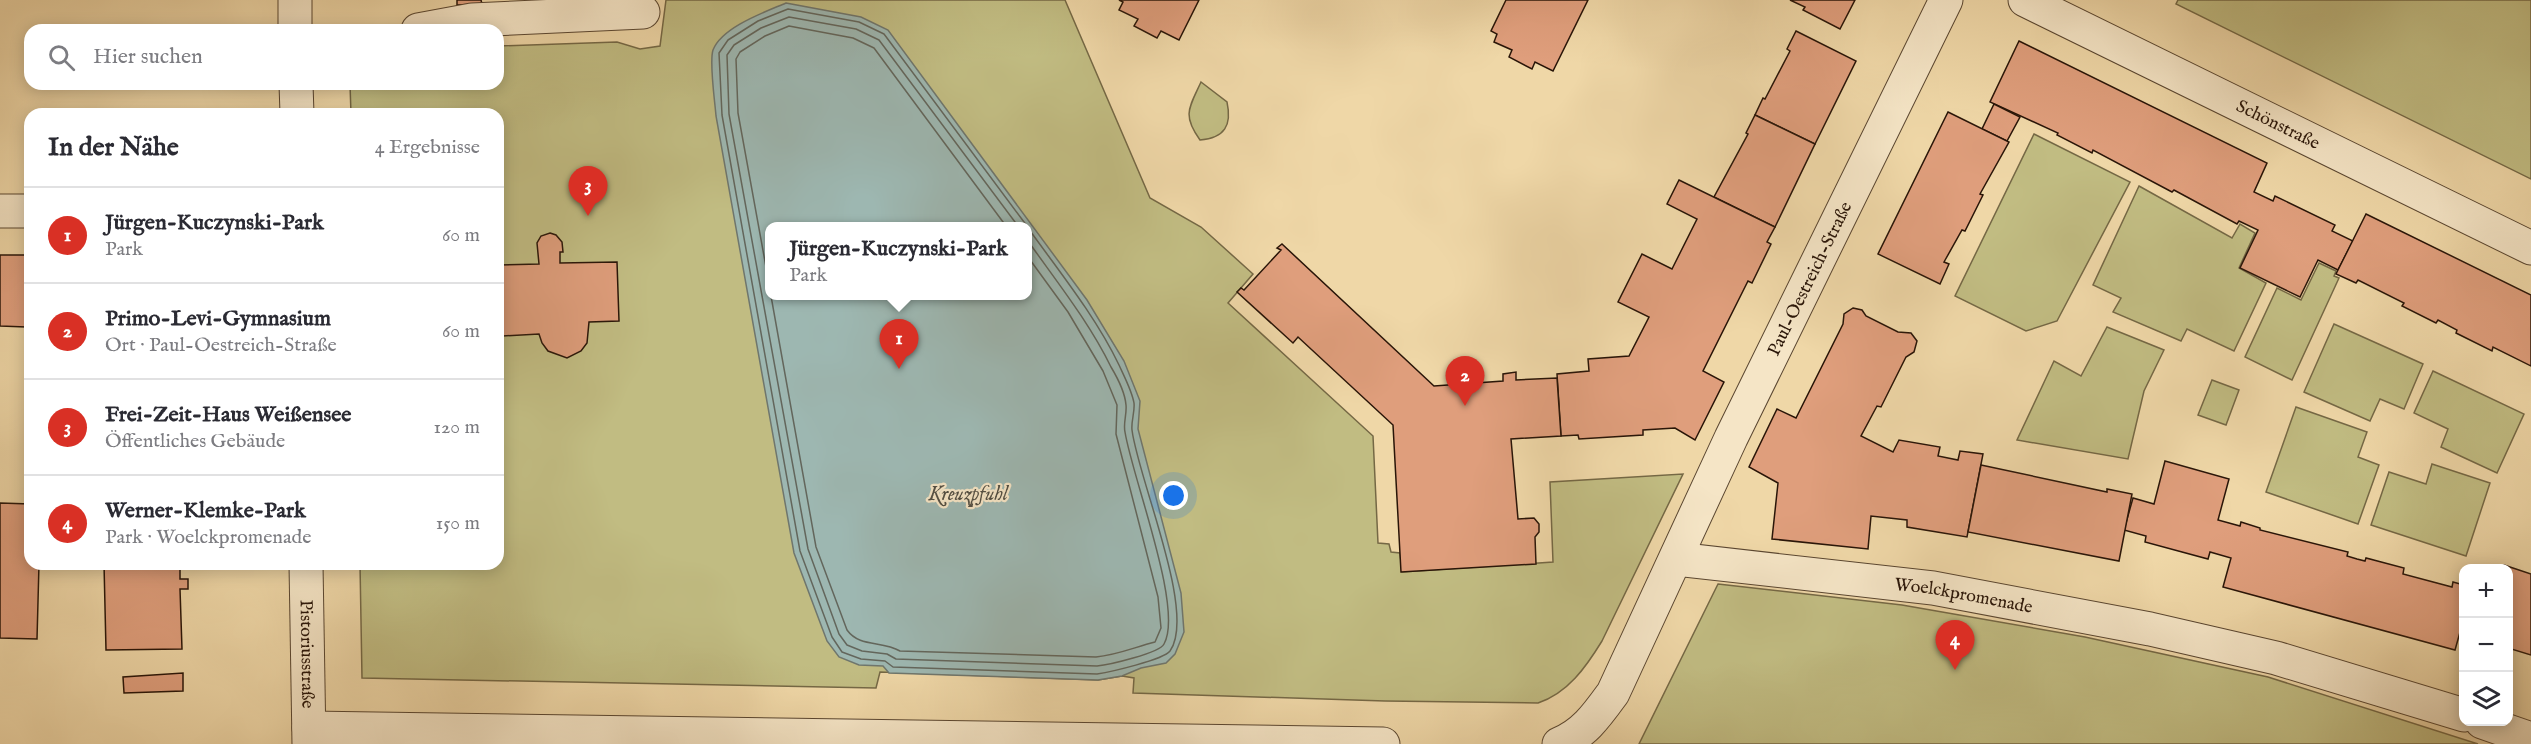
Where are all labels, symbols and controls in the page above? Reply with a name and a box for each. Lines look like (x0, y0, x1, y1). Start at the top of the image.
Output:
search box (24, 24, 504, 90)
icon: search (45, 41, 78, 74)
text: Hier suchen (93, 43, 203, 71)
street label: Schönstraße (2232, 95, 2323, 156)
text: In der Nähe (48, 131, 179, 164)
text: 4 Ergebnisse (375, 135, 480, 160)
pin: 3 (568, 166, 608, 216)
street label: Paul-Oestreich-Straße (1763, 198, 1858, 360)
text: Jürgen-Kuczynski-Park (105, 209, 324, 237)
popup (765, 222, 1032, 300)
text: 1 (64, 223, 71, 248)
text: 60 m (442, 223, 480, 248)
text: Jürgen-Kuczynski-Park (789, 235, 1008, 263)
text: Park (105, 237, 143, 262)
text: Park (789, 263, 827, 288)
text: Primo-Levi-Gymnasium (105, 305, 331, 333)
text: 2 (63, 319, 72, 344)
text: 60 m (442, 319, 480, 344)
pin: 1 (880, 320, 918, 369)
text: Ort · Paul-Oestreich-Straße (105, 333, 337, 358)
pin: 2 (1446, 356, 1484, 406)
text: Frei-Zeit-Haus Weißensee (105, 401, 351, 429)
text: 3 (64, 415, 71, 440)
text: 120 m (434, 415, 480, 440)
text: Öffentliches Gebäude (105, 429, 285, 454)
your location (1159, 481, 1188, 510)
water label: Kreuzpfuhl (927, 482, 1010, 507)
text: Werner-Klemke-Park (105, 497, 306, 525)
text: 4 (63, 511, 72, 536)
text: 150 m (436, 511, 480, 536)
text: Park · Woelckpromenade (105, 525, 311, 550)
map controls (2459, 564, 2513, 726)
button: + (2459, 564, 2513, 618)
street label: Woelckpromenade (1893, 574, 2034, 620)
street label: Pistoriusstraße (294, 599, 318, 709)
button: − (2459, 618, 2513, 672)
pin: 4 (1936, 620, 1974, 670)
button: layers (2459, 672, 2513, 726)

